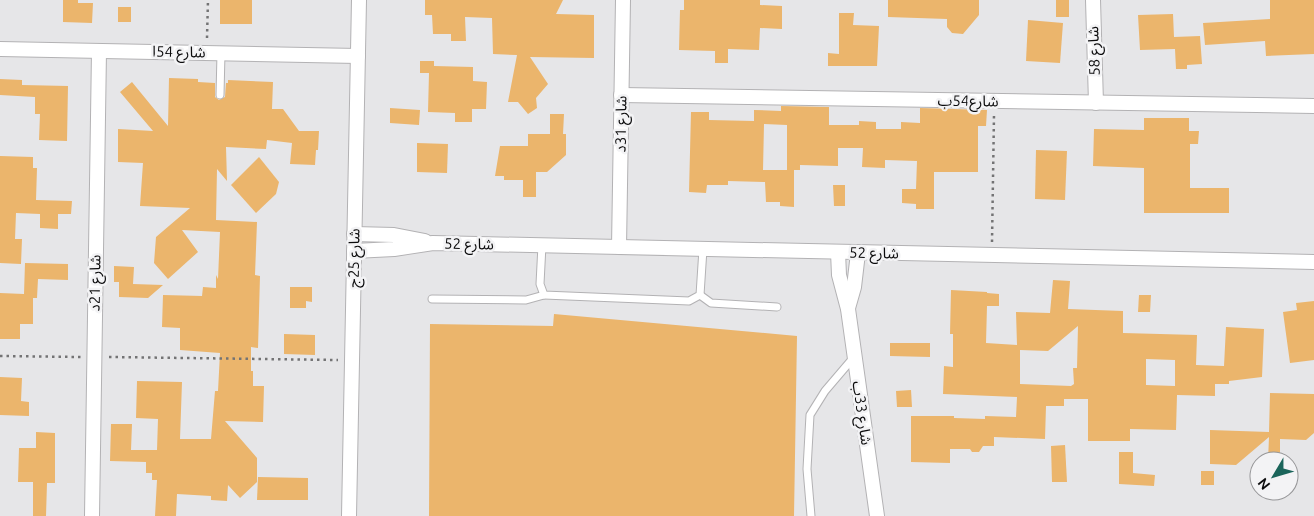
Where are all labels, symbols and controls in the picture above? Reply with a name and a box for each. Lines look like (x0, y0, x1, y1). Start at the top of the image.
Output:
street label: شارع 58 (1084, 26, 1107, 76)
street label: شارع 54ا (152, 43, 206, 64)
street label: شارع54ب (937, 91, 999, 114)
street label: شارع 31د (612, 95, 633, 153)
street label: شارع 25ج (344, 228, 367, 288)
street label: شارع 52 (444, 235, 494, 256)
street label: شارع 52 (849, 244, 899, 265)
street label: شارع 21د (86, 254, 107, 312)
street label: شارع 33ب (846, 380, 875, 447)
north arrow (1249, 451, 1299, 501)
text: N (1254, 475, 1273, 493)

